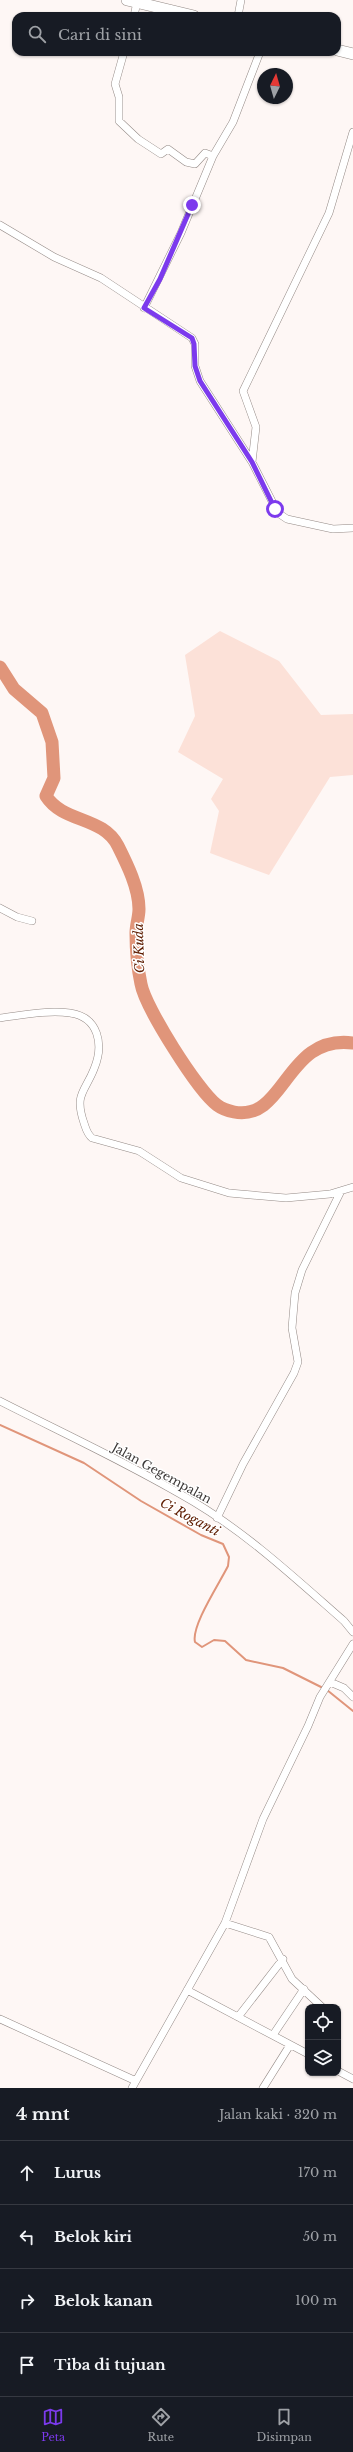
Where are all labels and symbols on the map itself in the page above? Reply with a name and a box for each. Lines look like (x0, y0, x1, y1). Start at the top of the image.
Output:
north arrow (257, 68, 293, 104)
route end (183, 196, 201, 214)
route start (266, 500, 284, 518)
water label: Ci Kuda (130, 923, 148, 973)
street label: Jalan Gegempalan (108, 1439, 214, 1506)
water label: Ci Roganti (157, 1494, 223, 1540)

